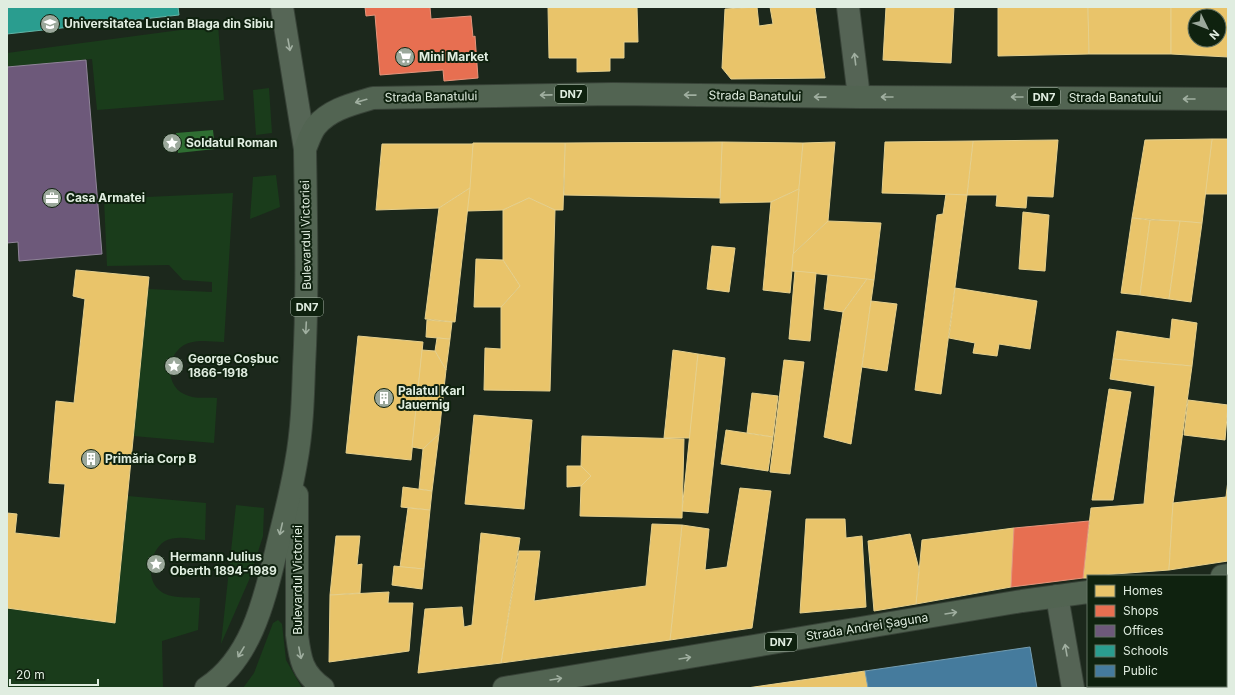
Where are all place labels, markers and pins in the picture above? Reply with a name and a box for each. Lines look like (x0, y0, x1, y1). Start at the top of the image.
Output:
school or university icon: Universitatea Lucian Blaga din Sibiu (39, 13, 61, 35)
place label: Universitatea Lucian Blaga din Sibiu (64, 16, 273, 31)
supermarket icon: Mini Market (394, 46, 416, 68)
place label: Mini Market (419, 49, 489, 64)
place icon: Soldatul Roman (161, 132, 183, 154)
place label: Soldatul Roman (186, 135, 277, 150)
office icon: Casa Armatei (41, 187, 63, 209)
place label: Casa Armatei (66, 190, 145, 205)
place label: George Coșbuc 1866-1918 (188, 351, 279, 380)
place icon: George Coșbuc 1866-1918 (163, 355, 185, 377)
place label: Palatul Karl Jauernig (398, 383, 465, 412)
building icon: Palatul Karl Jauernig (373, 387, 395, 409)
building icon: Primăria Corp B (80, 448, 102, 470)
place label: Primăria Corp B (105, 451, 197, 466)
place label: Hermann Julius Oberth 1894-1989 (170, 549, 277, 578)
place icon: Hermann Julius Oberth 1894-1989 (145, 553, 167, 575)

